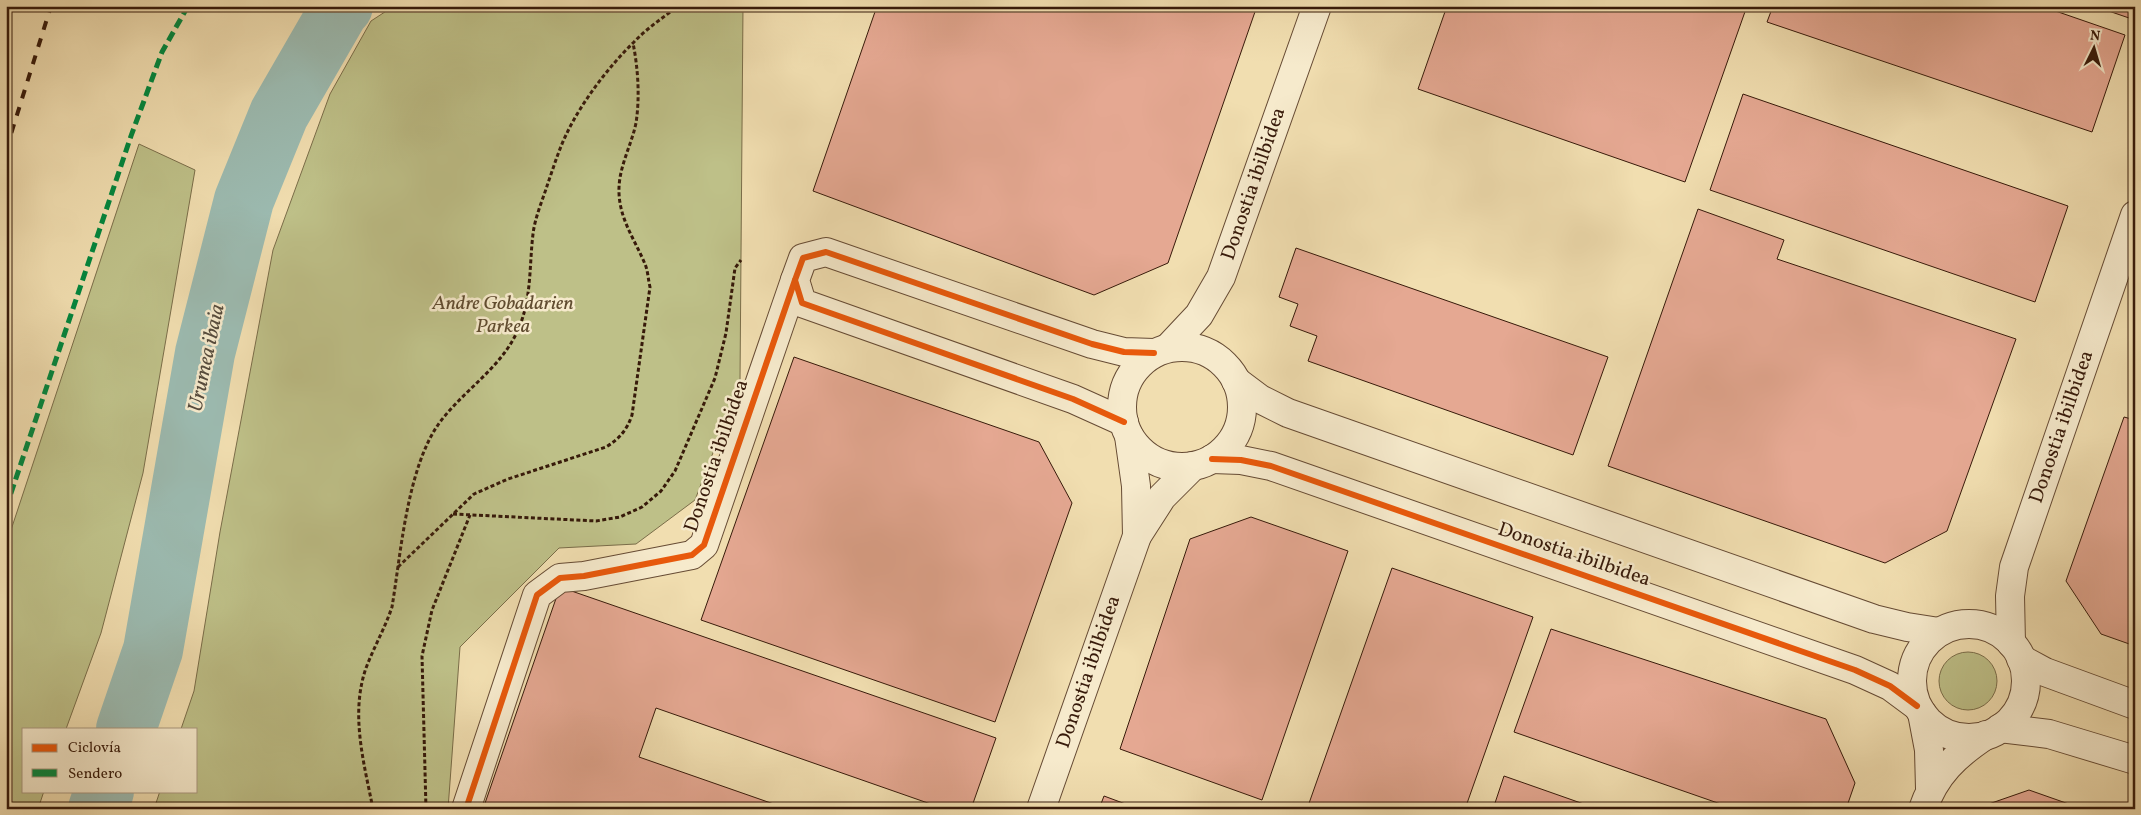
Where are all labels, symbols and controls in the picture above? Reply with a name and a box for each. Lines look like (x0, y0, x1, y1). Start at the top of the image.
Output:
north arrow (2068, 22, 2118, 72)
text: N (2089, 27, 2101, 46)
street label: Donostia ibilbidea (1215, 104, 1293, 264)
park label: Andre Gobadarien Parkea (431, 290, 574, 341)
water label: Urumea ibaia (181, 301, 233, 415)
street label: Donostia ibilbidea (2023, 347, 2101, 507)
street label: Donostia ibilbidea (678, 376, 756, 536)
street label: Donostia ibilbidea (1494, 516, 1654, 594)
street label: Donostia ibilbidea (1050, 592, 1128, 752)
legend (22, 728, 198, 792)
text: Ciclovía (68, 738, 121, 759)
text: Sendero (68, 764, 122, 785)

